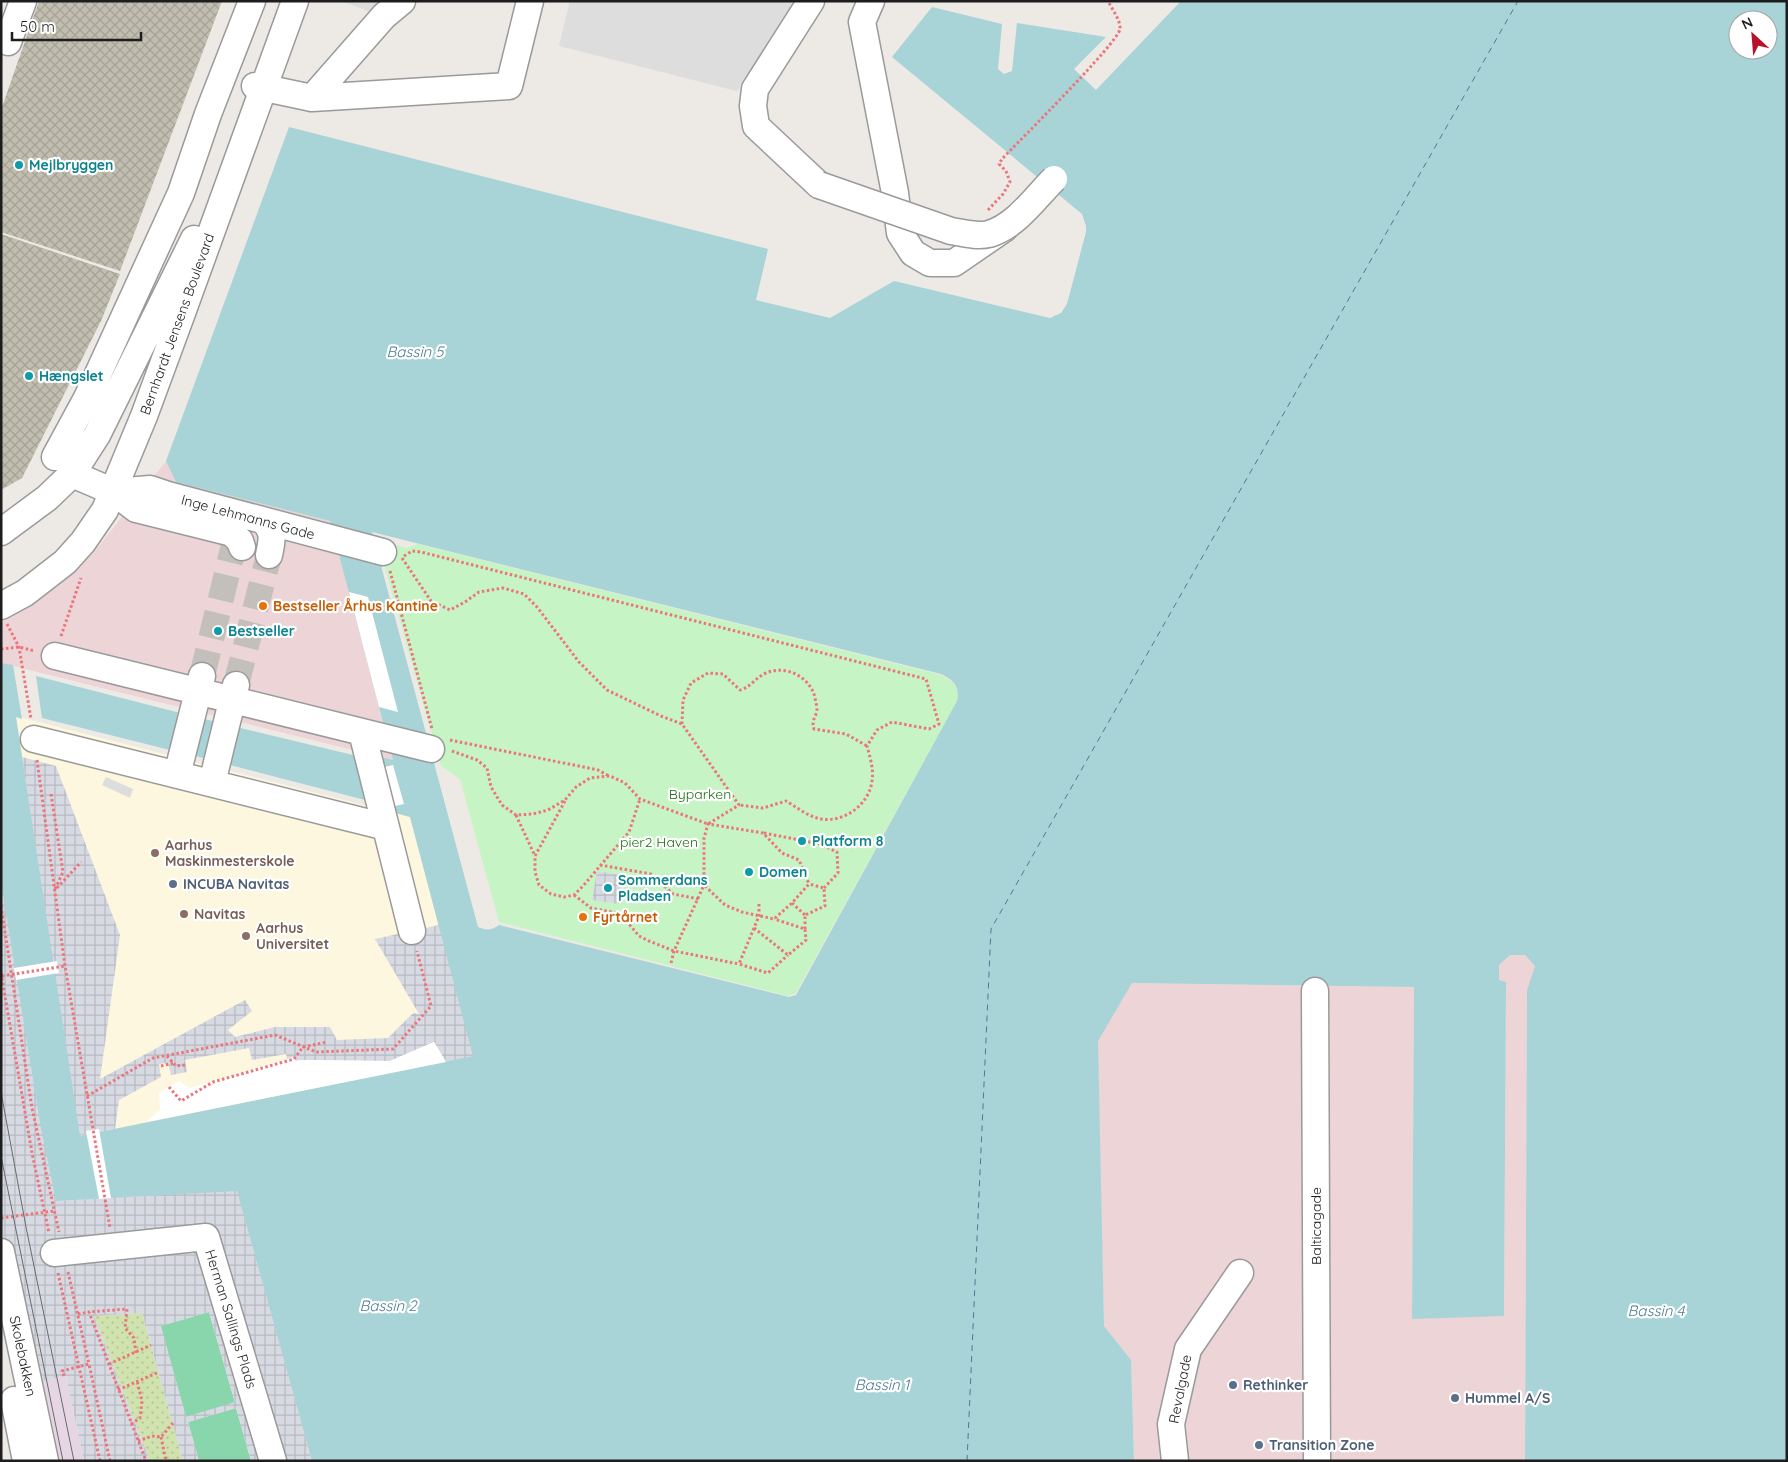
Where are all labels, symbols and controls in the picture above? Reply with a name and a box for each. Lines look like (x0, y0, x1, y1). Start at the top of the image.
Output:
scale bar (12, 10, 141, 42)
north arrow (1728, 10, 1778, 60)
text: N (1739, 13, 1756, 34)
text: 50 m (20, 17, 55, 36)
place label: Mejlbryggen (29, 156, 113, 174)
marker: Mejlbryggen (13, 159, 25, 171)
street label: Bernhardt Jensens Boulevard (136, 231, 218, 417)
water label: Bassin 5 (386, 342, 445, 361)
place label: Hængslet (39, 367, 104, 385)
marker: Hængslet (23, 370, 35, 382)
street label: Inge Lehmanns Gade (179, 490, 317, 544)
place label: Bestseller Århus Kantine (273, 597, 438, 615)
marker: Bestseller Århus Kantine (257, 600, 269, 612)
place label: Bestseller (228, 622, 295, 640)
marker: Bestseller (212, 625, 224, 637)
park label: Byparken (669, 785, 731, 803)
place label: Platform 8 (812, 832, 884, 850)
park label: pier2 Haven (620, 833, 698, 851)
marker: Platform 8 (796, 835, 808, 847)
place label: Aarhus Maskinmesterskole (165, 836, 295, 870)
marker: Aarhus Maskinmesterskole (149, 847, 161, 859)
place label: Domen (759, 863, 807, 881)
marker: Domen (743, 866, 755, 878)
place label: Sommerdans Pladsen (618, 871, 708, 905)
place label: INCUBA Navitas (183, 875, 289, 893)
marker: INCUBA Navitas (167, 878, 179, 890)
marker: Sommerdans Pladsen (602, 882, 614, 894)
place label: Navitas (194, 905, 246, 923)
marker: Navitas (178, 908, 190, 920)
place label: Fyrtårnet (593, 908, 658, 926)
marker: Fyrtårnet (577, 911, 589, 923)
place label: Aarhus Universitet (256, 919, 330, 953)
marker: Aarhus Universitet (240, 930, 252, 942)
street label: Balticagade (1307, 1187, 1325, 1265)
street label: Herman Sallings Plads (201, 1247, 261, 1391)
water label: Bassin 2 (359, 1296, 418, 1315)
water label: Bassin 4 (1628, 1301, 1685, 1320)
street label: Skolebakken (6, 1314, 40, 1398)
street label: Revalgade (1165, 1353, 1195, 1425)
water label: Bassin 1 (855, 1375, 911, 1394)
place label: Rethinker (1243, 1376, 1308, 1394)
marker: Rethinker (1227, 1379, 1239, 1391)
place label: Hummel A/S (1465, 1389, 1550, 1407)
marker: Hummel A/S (1449, 1392, 1461, 1404)
place label: Transition Zone (1269, 1436, 1374, 1454)
marker: Transition Zone (1253, 1439, 1265, 1451)

